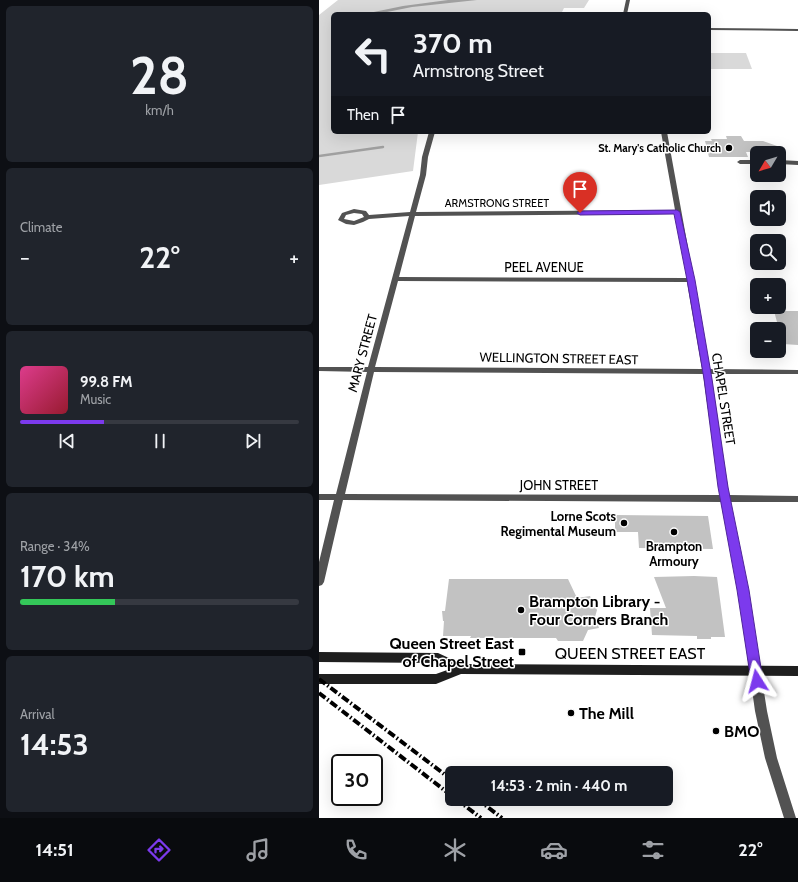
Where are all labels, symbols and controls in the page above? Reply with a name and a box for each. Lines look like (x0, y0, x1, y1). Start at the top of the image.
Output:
text: 370 m (413, 26, 493, 60)
icon: left (347, 28, 399, 80)
text: 28 (130, 44, 189, 107)
text: Armstrong Street (413, 60, 544, 82)
text: km/h (145, 102, 174, 118)
icon: arrive (387, 104, 409, 126)
text: Then (347, 106, 379, 124)
place label: St. Mary's Catholic Church (598, 141, 721, 155)
marker: St. Mary's Catholic Church (724, 143, 734, 153)
north arrow (750, 146, 786, 182)
map controls (750, 146, 786, 358)
pin (563, 172, 597, 213)
icon: arrive (569, 178, 591, 200)
button: sound (750, 190, 786, 226)
street label: ARMSTRONG STREET (445, 196, 549, 210)
text: Climate (20, 219, 62, 235)
button: search (750, 234, 786, 270)
text: 22° (139, 239, 180, 276)
text: − (20, 244, 30, 271)
text: + (289, 244, 299, 271)
street label: PEEL AVENUE (504, 259, 584, 275)
button: + (750, 278, 786, 314)
street label: MARY STREET (344, 312, 380, 394)
button: − (750, 322, 786, 358)
street label: WELLINGTON STREET EAST (480, 349, 639, 367)
street label: CHAPEL STREET (709, 352, 739, 446)
text: 99.8 FM (80, 373, 133, 391)
text: Music (80, 391, 111, 407)
icon: previous (56, 430, 78, 452)
icon: pause (149, 430, 171, 452)
icon: next (242, 430, 264, 452)
street label: JOHN STREET (519, 477, 598, 493)
place label: Lorne Scots Regimental Museum (501, 508, 617, 539)
marker: Lorne Scots Regimental Museum (619, 518, 629, 528)
marker: Brampton Armoury (669, 527, 679, 537)
text: Range · 34% (20, 538, 90, 554)
place label: Brampton Armoury (646, 538, 702, 569)
text: 170 km (20, 558, 115, 595)
place label: Brampton Library - Four Corners Branch (529, 592, 668, 629)
marker: Brampton Library - Four Corners Branch (516, 605, 526, 615)
place label: Queen Street East of Chapel Street (390, 634, 514, 671)
street label: QUEEN STREET EAST (555, 644, 706, 663)
marker: Queen Street East of Chapel Street (517, 647, 527, 657)
position arrow (736, 660, 778, 702)
place label: The Mill (579, 704, 634, 723)
text: Arrival (20, 706, 55, 722)
marker: The Mill (566, 708, 576, 718)
place label: BMO (724, 722, 759, 741)
text: 14:53 (20, 726, 89, 763)
marker: BMO (711, 726, 721, 736)
speed limit sign: 30 (331, 754, 383, 806)
text: 14:53 · 2 min · 440 m (491, 777, 627, 795)
icon: directions (145, 836, 173, 864)
icon: music (244, 836, 272, 864)
icon: phone (342, 836, 370, 864)
icon: climate (441, 836, 469, 864)
icon: car (540, 836, 568, 864)
icon: filters (639, 836, 667, 864)
text: 14:51 (35, 839, 74, 861)
text: 22° (738, 839, 763, 861)

